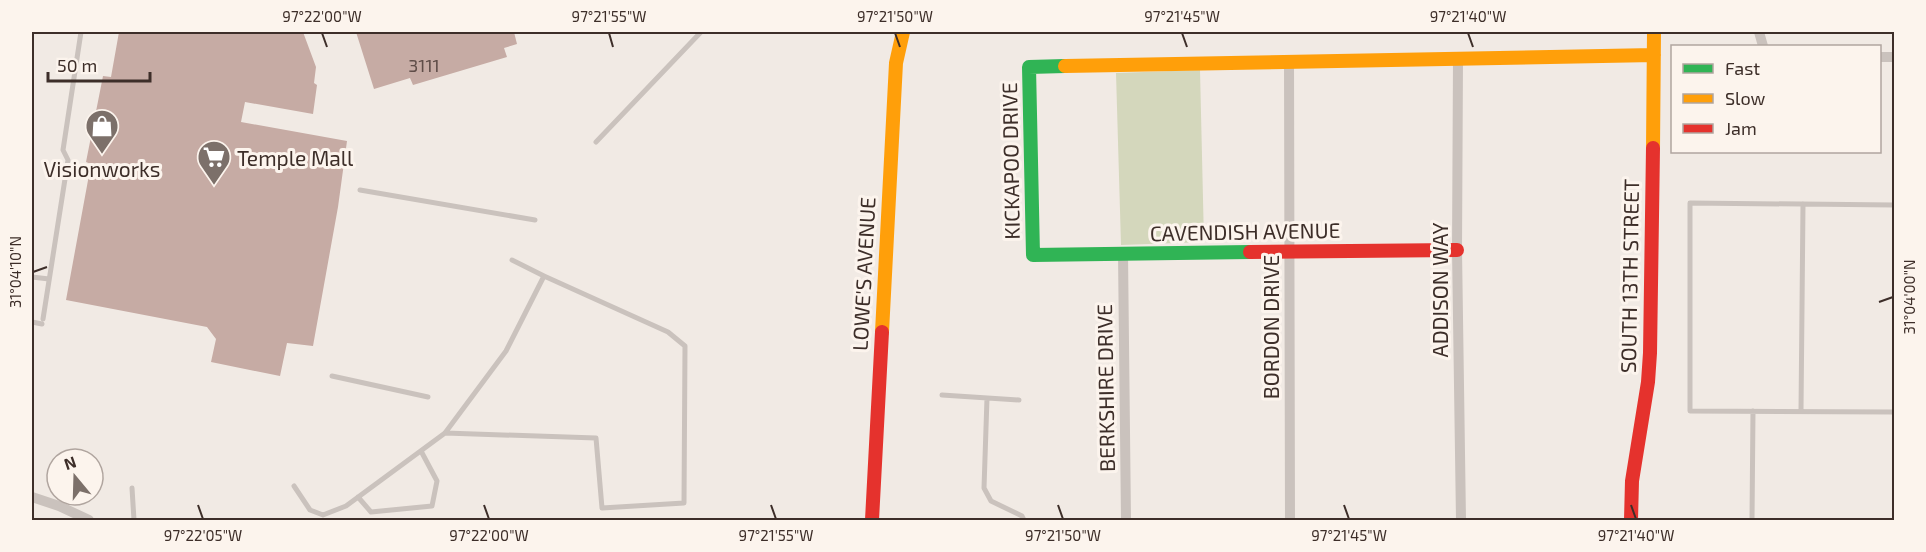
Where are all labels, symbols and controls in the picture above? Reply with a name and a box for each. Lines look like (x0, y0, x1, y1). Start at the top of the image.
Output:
text: 97°22'00"W (282, 7, 362, 25)
text: 97°21'55"W (572, 7, 646, 25)
text: 97°21'50"W (857, 7, 933, 25)
text: 97°21'45"W (1144, 7, 1220, 25)
text: 97°21'40"W (1430, 7, 1506, 25)
scale bar (48, 45, 150, 83)
legend (1671, 45, 1881, 153)
text: 50 m (57, 54, 97, 76)
house number: 3111 (408, 54, 440, 76)
text: Fast (1725, 57, 1760, 79)
street label: KICKAPOO DRIVE (996, 82, 1024, 240)
text: Slow (1725, 87, 1766, 109)
shop icon: Visionworks (84, 108, 120, 155)
text: Jam (1725, 117, 1757, 139)
supermarket icon: Temple Mall (196, 139, 232, 186)
place label: Temple Mall (237, 145, 354, 170)
place label: Visionworks (44, 156, 160, 181)
street label: SOUTH 13TH STREET (1615, 179, 1643, 373)
street label: LOWE'S AVENUE (846, 196, 880, 352)
street label: CAVENDISH AVENUE (1150, 217, 1340, 245)
street label: ADDISON WAY (1427, 223, 1452, 357)
text: 31°04'10"N (6, 236, 24, 308)
street label: BORDON DRIVE (1258, 255, 1283, 399)
text: 31°04'00"N (1900, 259, 1918, 335)
street label: BERKSHIRE DRIVE (1091, 304, 1119, 472)
north arrow (45, 447, 105, 507)
text: N (61, 451, 79, 473)
text: 97°22'05"W (164, 526, 242, 544)
text: 97°22'00"W (449, 526, 529, 544)
text: 97°21'55"W (739, 526, 813, 544)
text: 97°21'50"W (1025, 526, 1101, 544)
text: 97°21'45"W (1311, 526, 1387, 544)
text: 97°21'40"W (1598, 526, 1674, 544)

